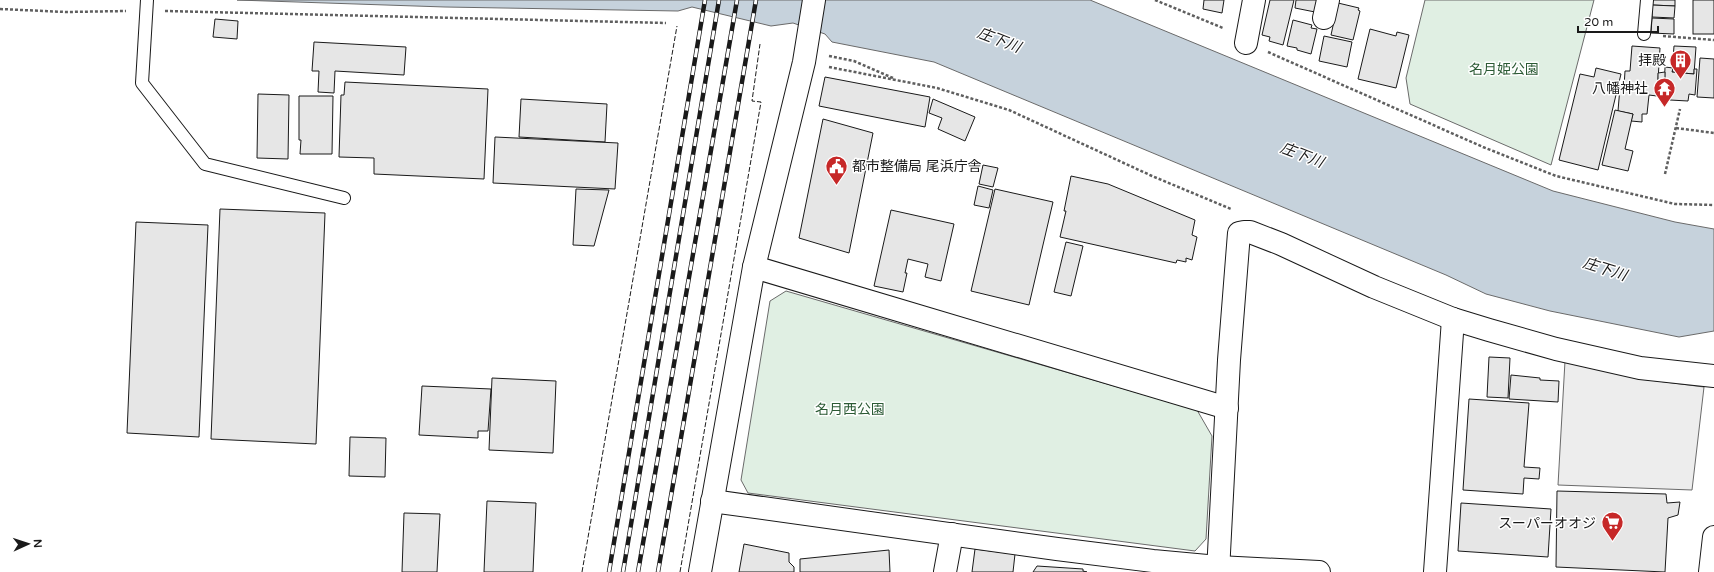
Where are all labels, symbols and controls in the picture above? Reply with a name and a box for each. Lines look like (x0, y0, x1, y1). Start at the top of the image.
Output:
scale bar (1578, 8, 1658, 34)
text: 20 m (1584, 15, 1613, 29)
water label: 庄下川 (975, 24, 1025, 57)
building icon: 拝殿 (1668, 47, 1694, 80)
place label: 拝殿 (1638, 52, 1666, 69)
park label: 名月姫公園 (1469, 61, 1539, 78)
temple icon: 八幡神社 (1651, 75, 1677, 108)
place label: 八幡神社 (1592, 80, 1648, 97)
water label: 庄下川 (1278, 139, 1328, 172)
public building icon: 都市整備局 尾浜庁舎 (823, 153, 849, 186)
place label: 都市整備局 尾浜庁舎 (852, 158, 982, 175)
water label: 庄下川 (1581, 253, 1631, 285)
park label: 名月西公園 (815, 401, 885, 418)
supermarket icon: スーパーオオジ (1599, 510, 1625, 543)
place label: スーパーオオジ (1498, 515, 1596, 532)
north arrow (8, 524, 48, 564)
text: N (31, 539, 44, 548)

